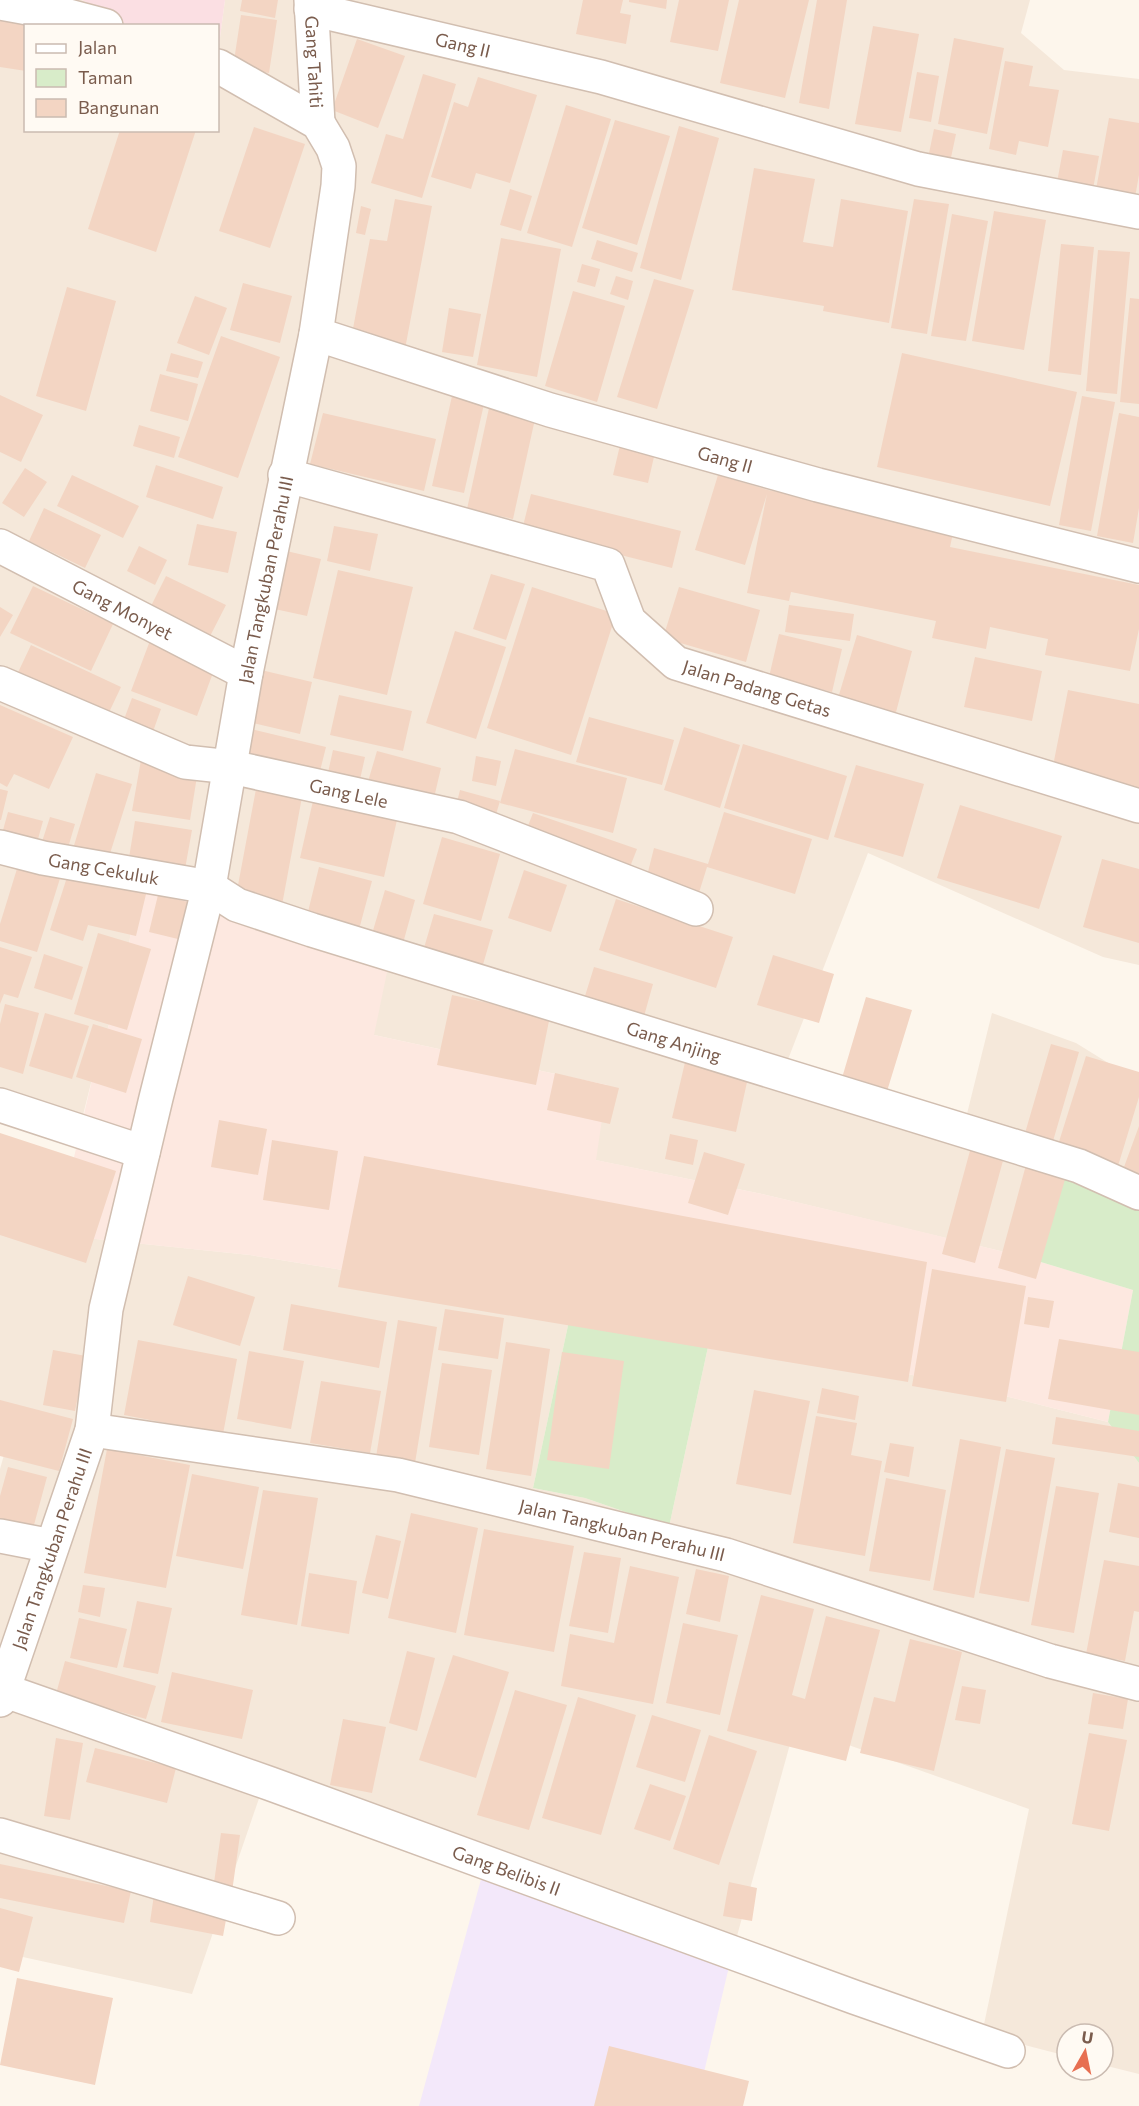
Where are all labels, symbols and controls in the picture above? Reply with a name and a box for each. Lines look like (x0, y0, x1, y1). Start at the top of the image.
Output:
street label: Gang Tahiti (301, 15, 328, 109)
legend (24, 24, 219, 132)
street label: Gang II (433, 27, 493, 62)
text: Jalan (78, 36, 117, 58)
text: Taman (78, 66, 133, 88)
text: Bangunan (78, 96, 159, 118)
street label: Gang II (695, 441, 755, 477)
street label: Jalan Tangkuban Perahu III (233, 474, 297, 685)
street label: Gang Monyet (69, 574, 177, 644)
street label: Jalan Padang Getas (680, 655, 834, 721)
street label: Gang Lele (307, 774, 390, 812)
street label: Gang Cekuluk (47, 848, 161, 889)
street label: Gang Anjing (624, 1016, 724, 1066)
street label: Jalan Tangkuban Perahu III (7, 1445, 96, 1652)
street label: Jalan Tangkuban Perahu III (517, 1494, 727, 1565)
street label: Gang Belibis II (450, 1840, 564, 1900)
north arrow (1055, 2022, 1115, 2082)
text: U (1080, 2026, 1095, 2047)

